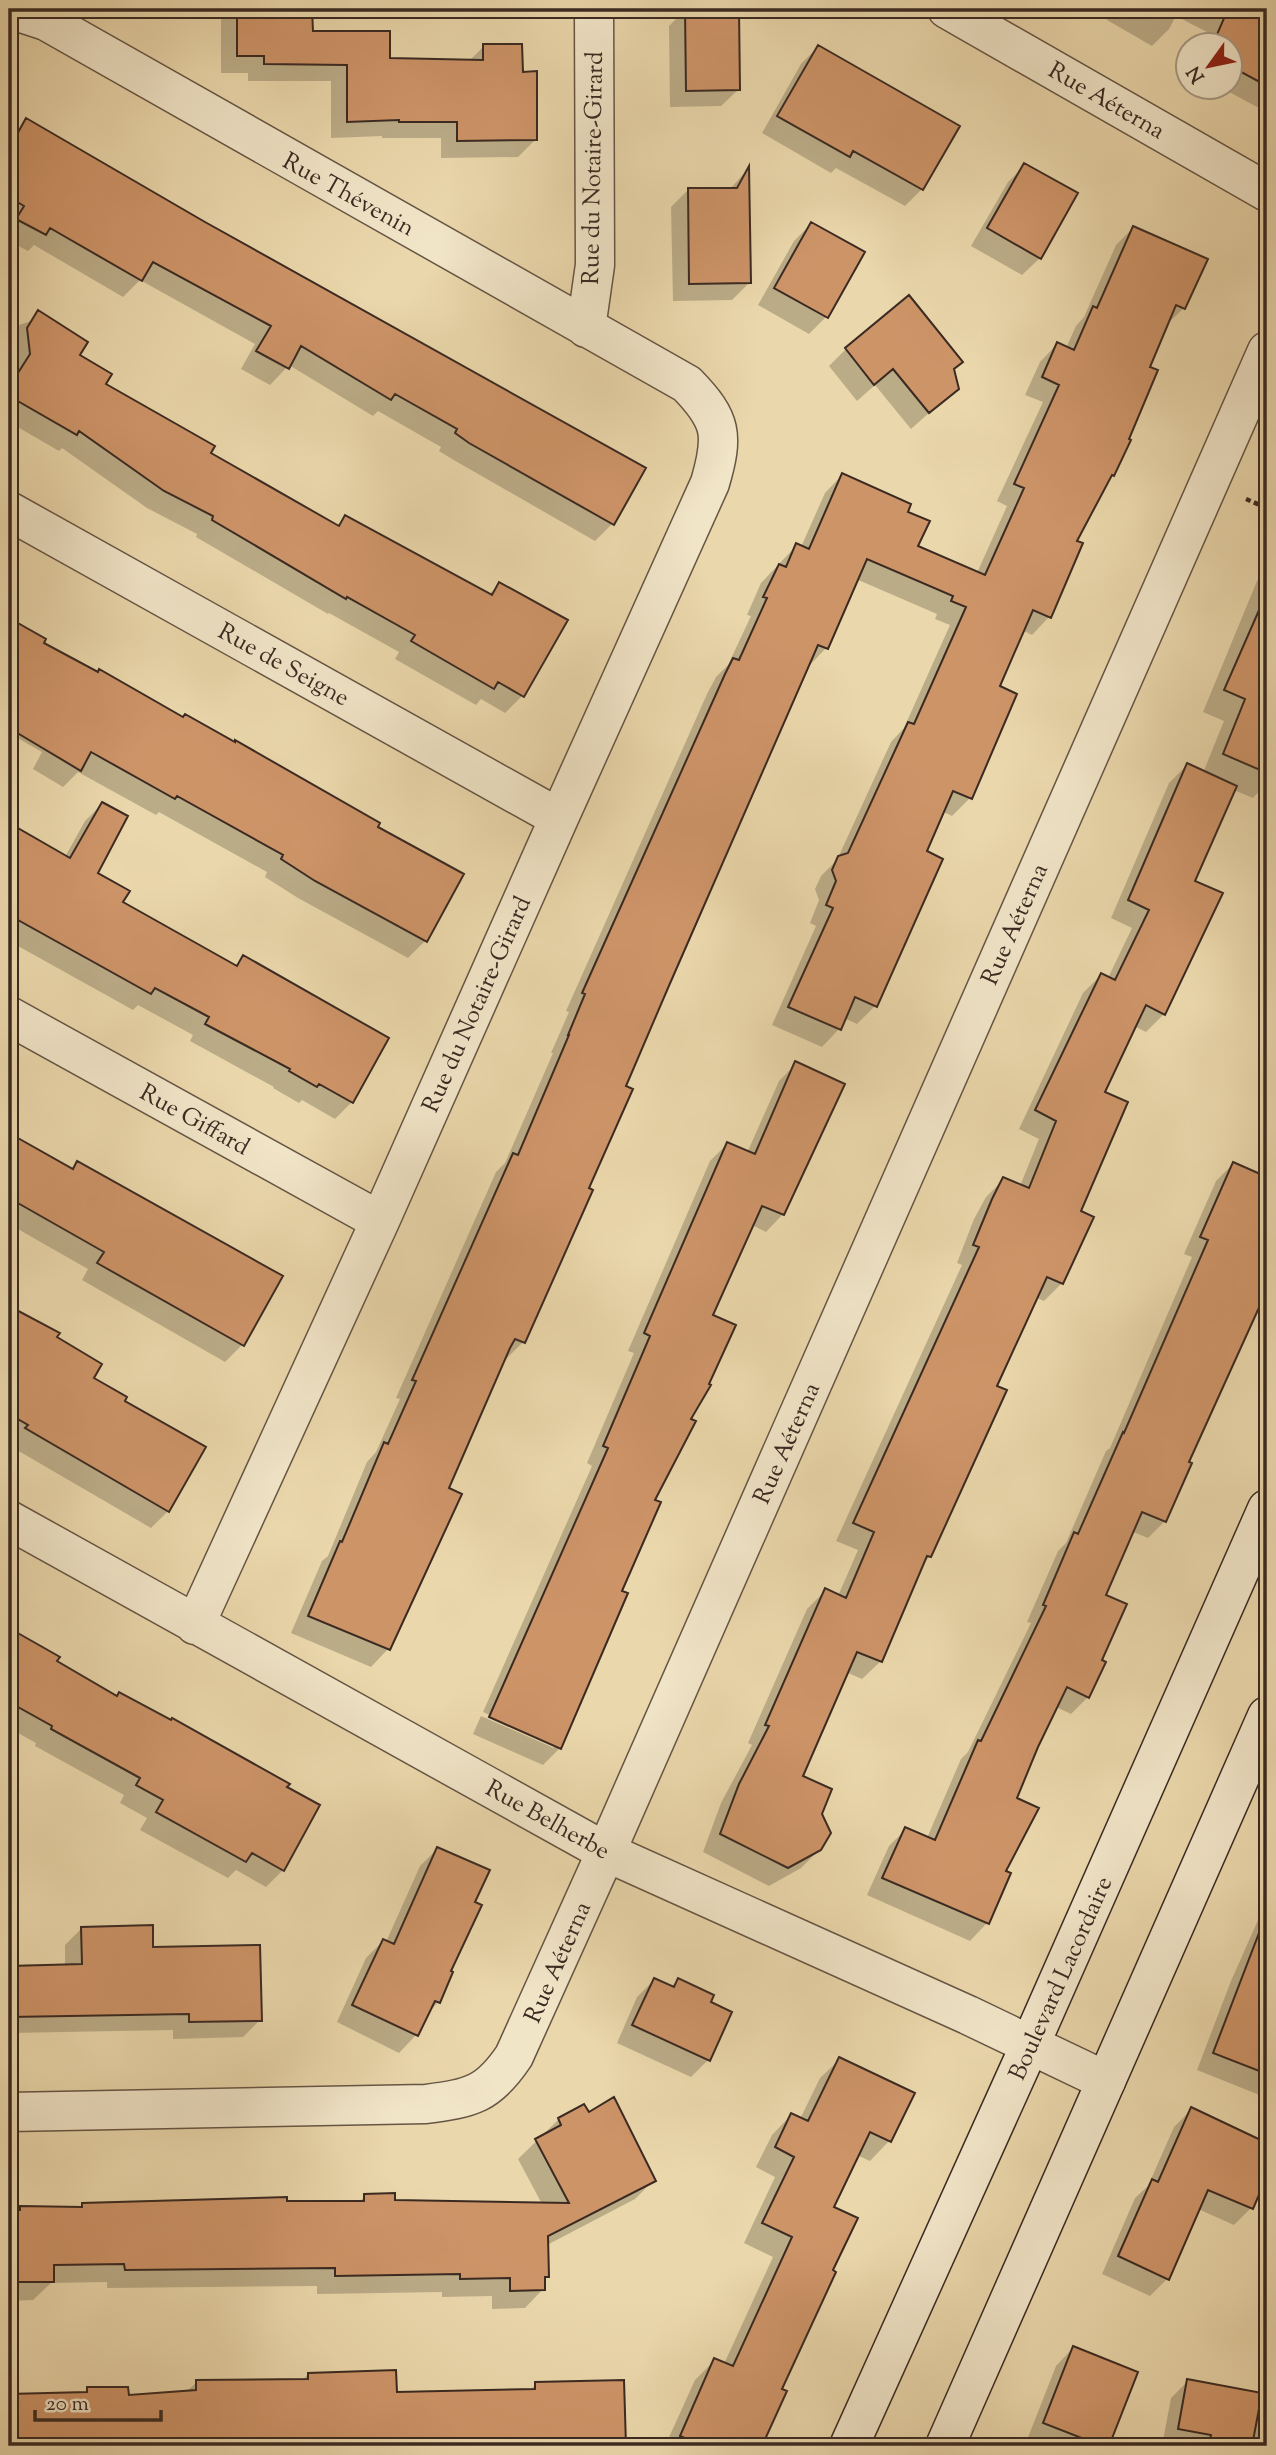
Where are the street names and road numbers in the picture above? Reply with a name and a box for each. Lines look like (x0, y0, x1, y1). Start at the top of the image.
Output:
street label: Rue du Notaire-Girard (575, 50, 613, 285)
street label: Rue Aéterna (1041, 55, 1171, 149)
street label: Rue Thévenin (276, 145, 420, 246)
street label: Rue de Seigne (211, 616, 355, 716)
street label: Rue Aéterna (974, 859, 1058, 991)
street label: Rue du Notaire-Girard (415, 891, 541, 1118)
street label: Rue Giffard (133, 1077, 256, 1165)
street label: Rue Aéterna (746, 1378, 830, 1510)
street label: Rue Belherbe (479, 1773, 615, 1869)
street label: Boulevard Lacordaire (1002, 1871, 1122, 2086)
street label: Rue Aéterna (517, 1897, 601, 2029)

